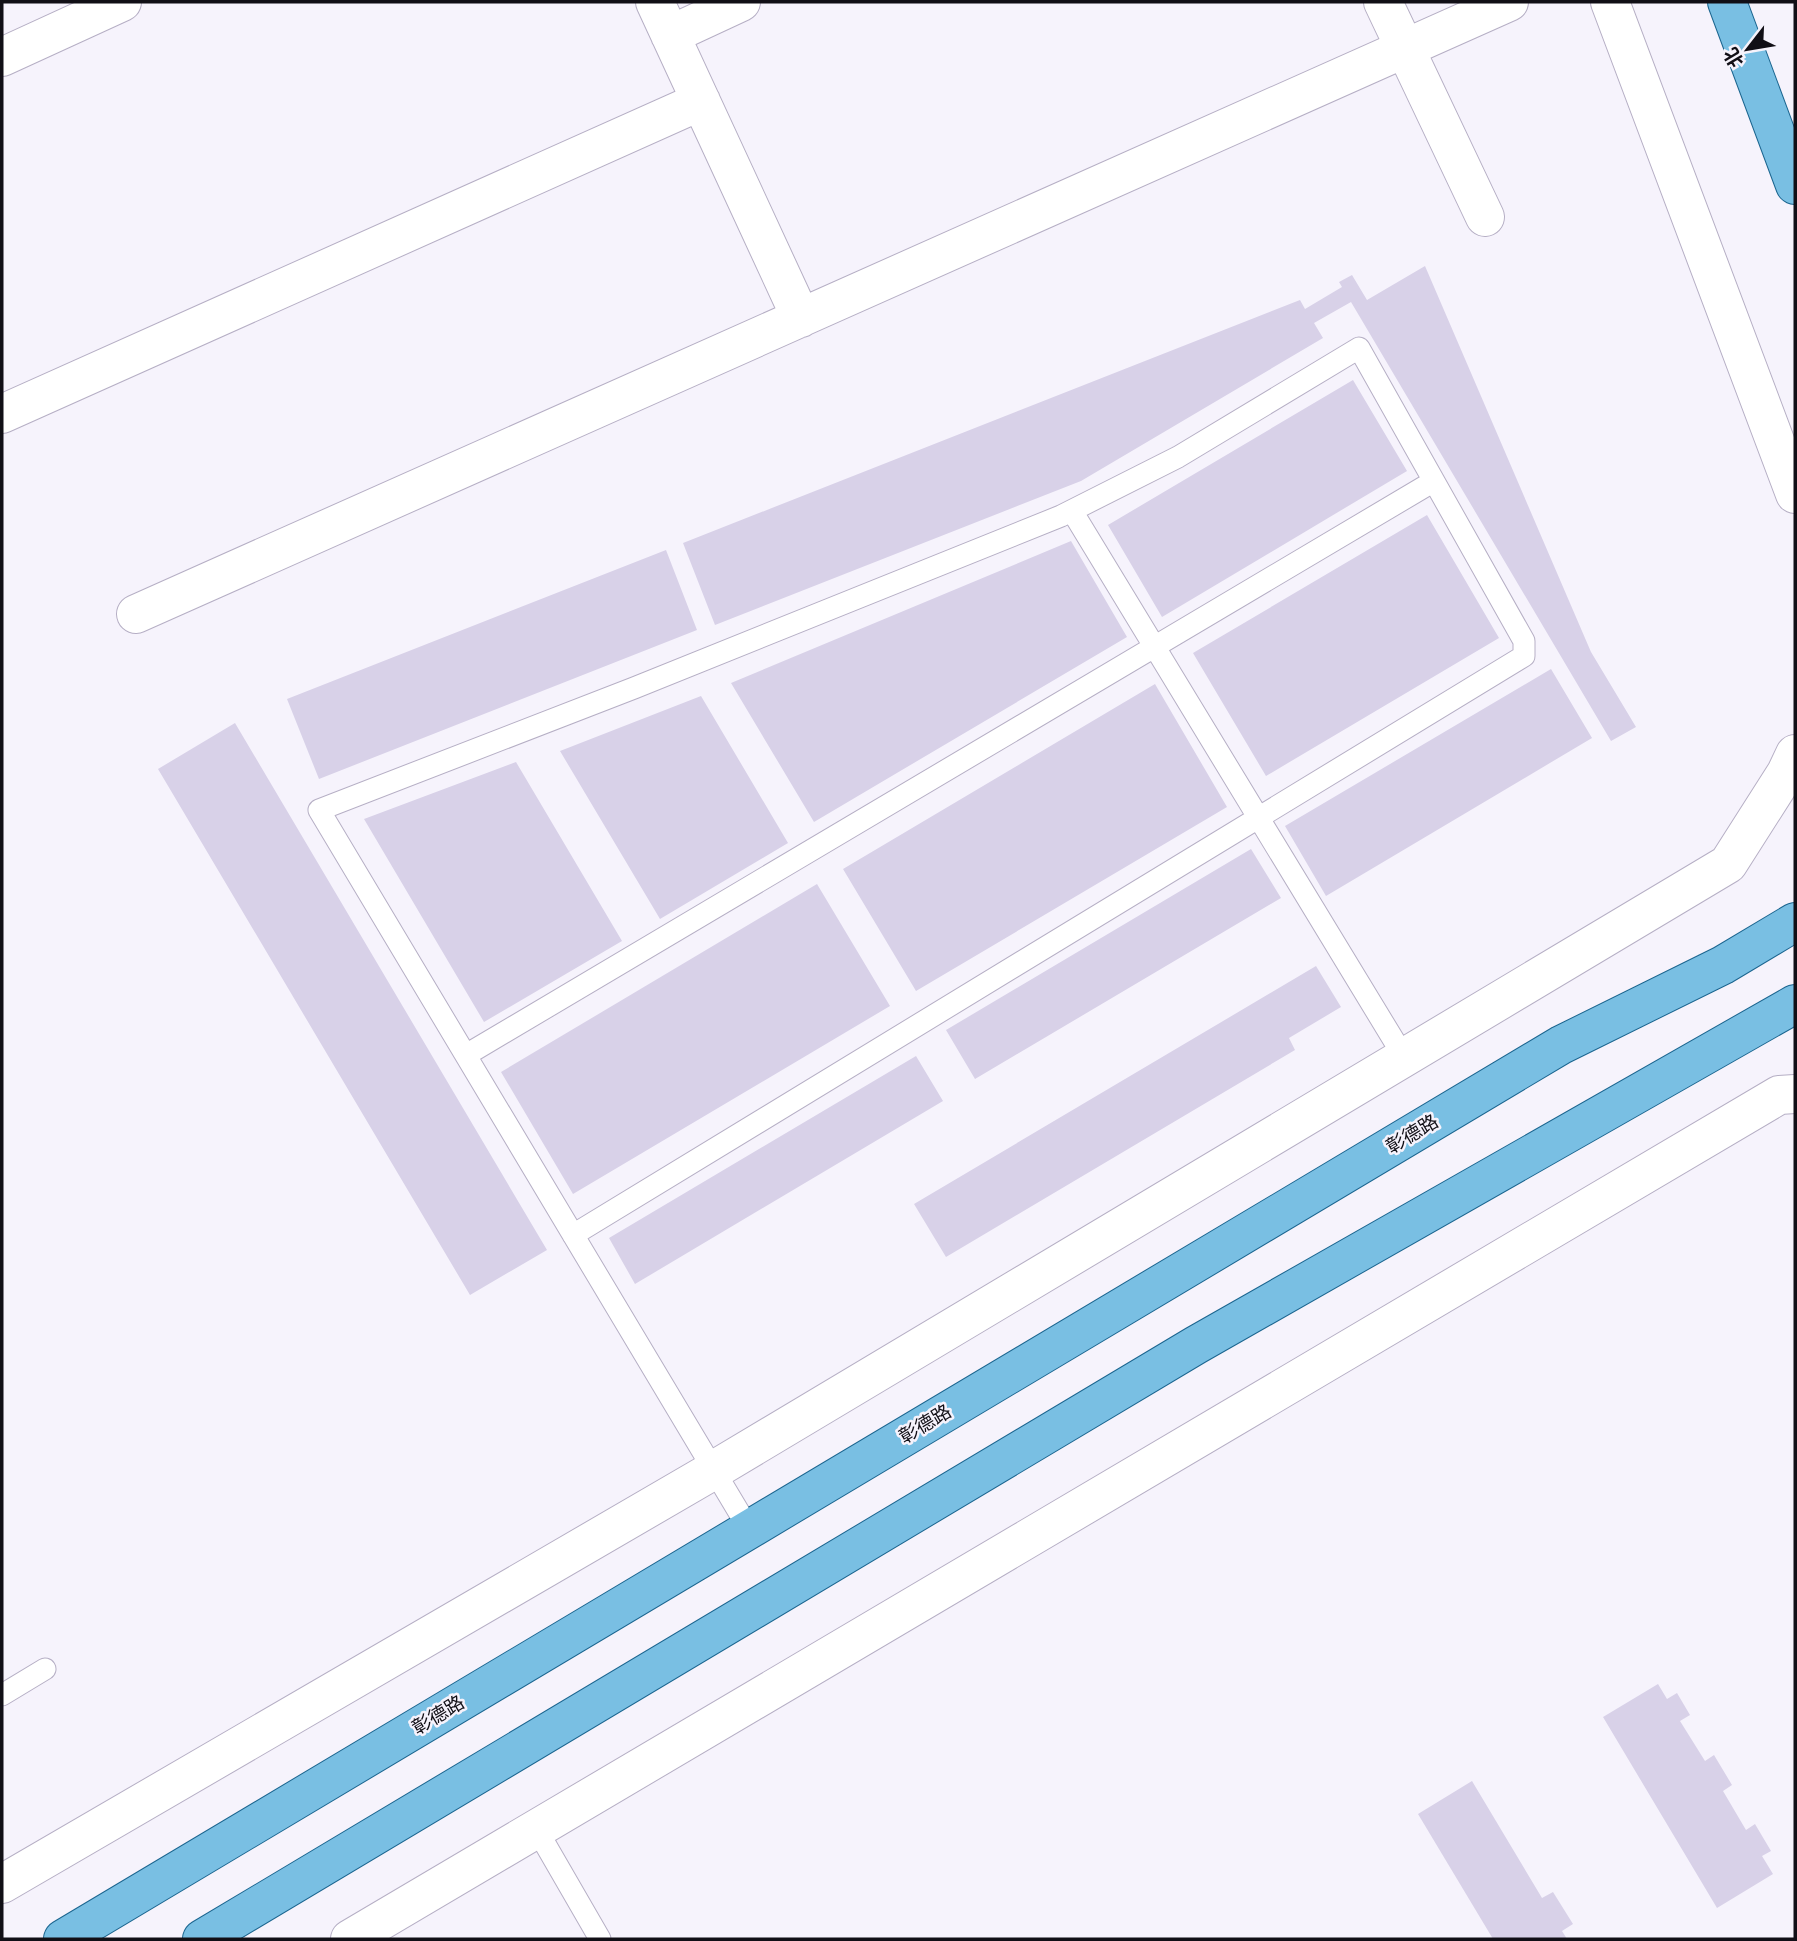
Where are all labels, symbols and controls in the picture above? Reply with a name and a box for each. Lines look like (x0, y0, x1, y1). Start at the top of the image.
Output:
north arrow (1713, 14, 1783, 84)
text: 北 (1719, 43, 1749, 72)
street label: 彰德路 (1382, 1109, 1442, 1159)
street label: 彰德路 (895, 1399, 955, 1449)
street label: 彰德路 (408, 1690, 468, 1740)

